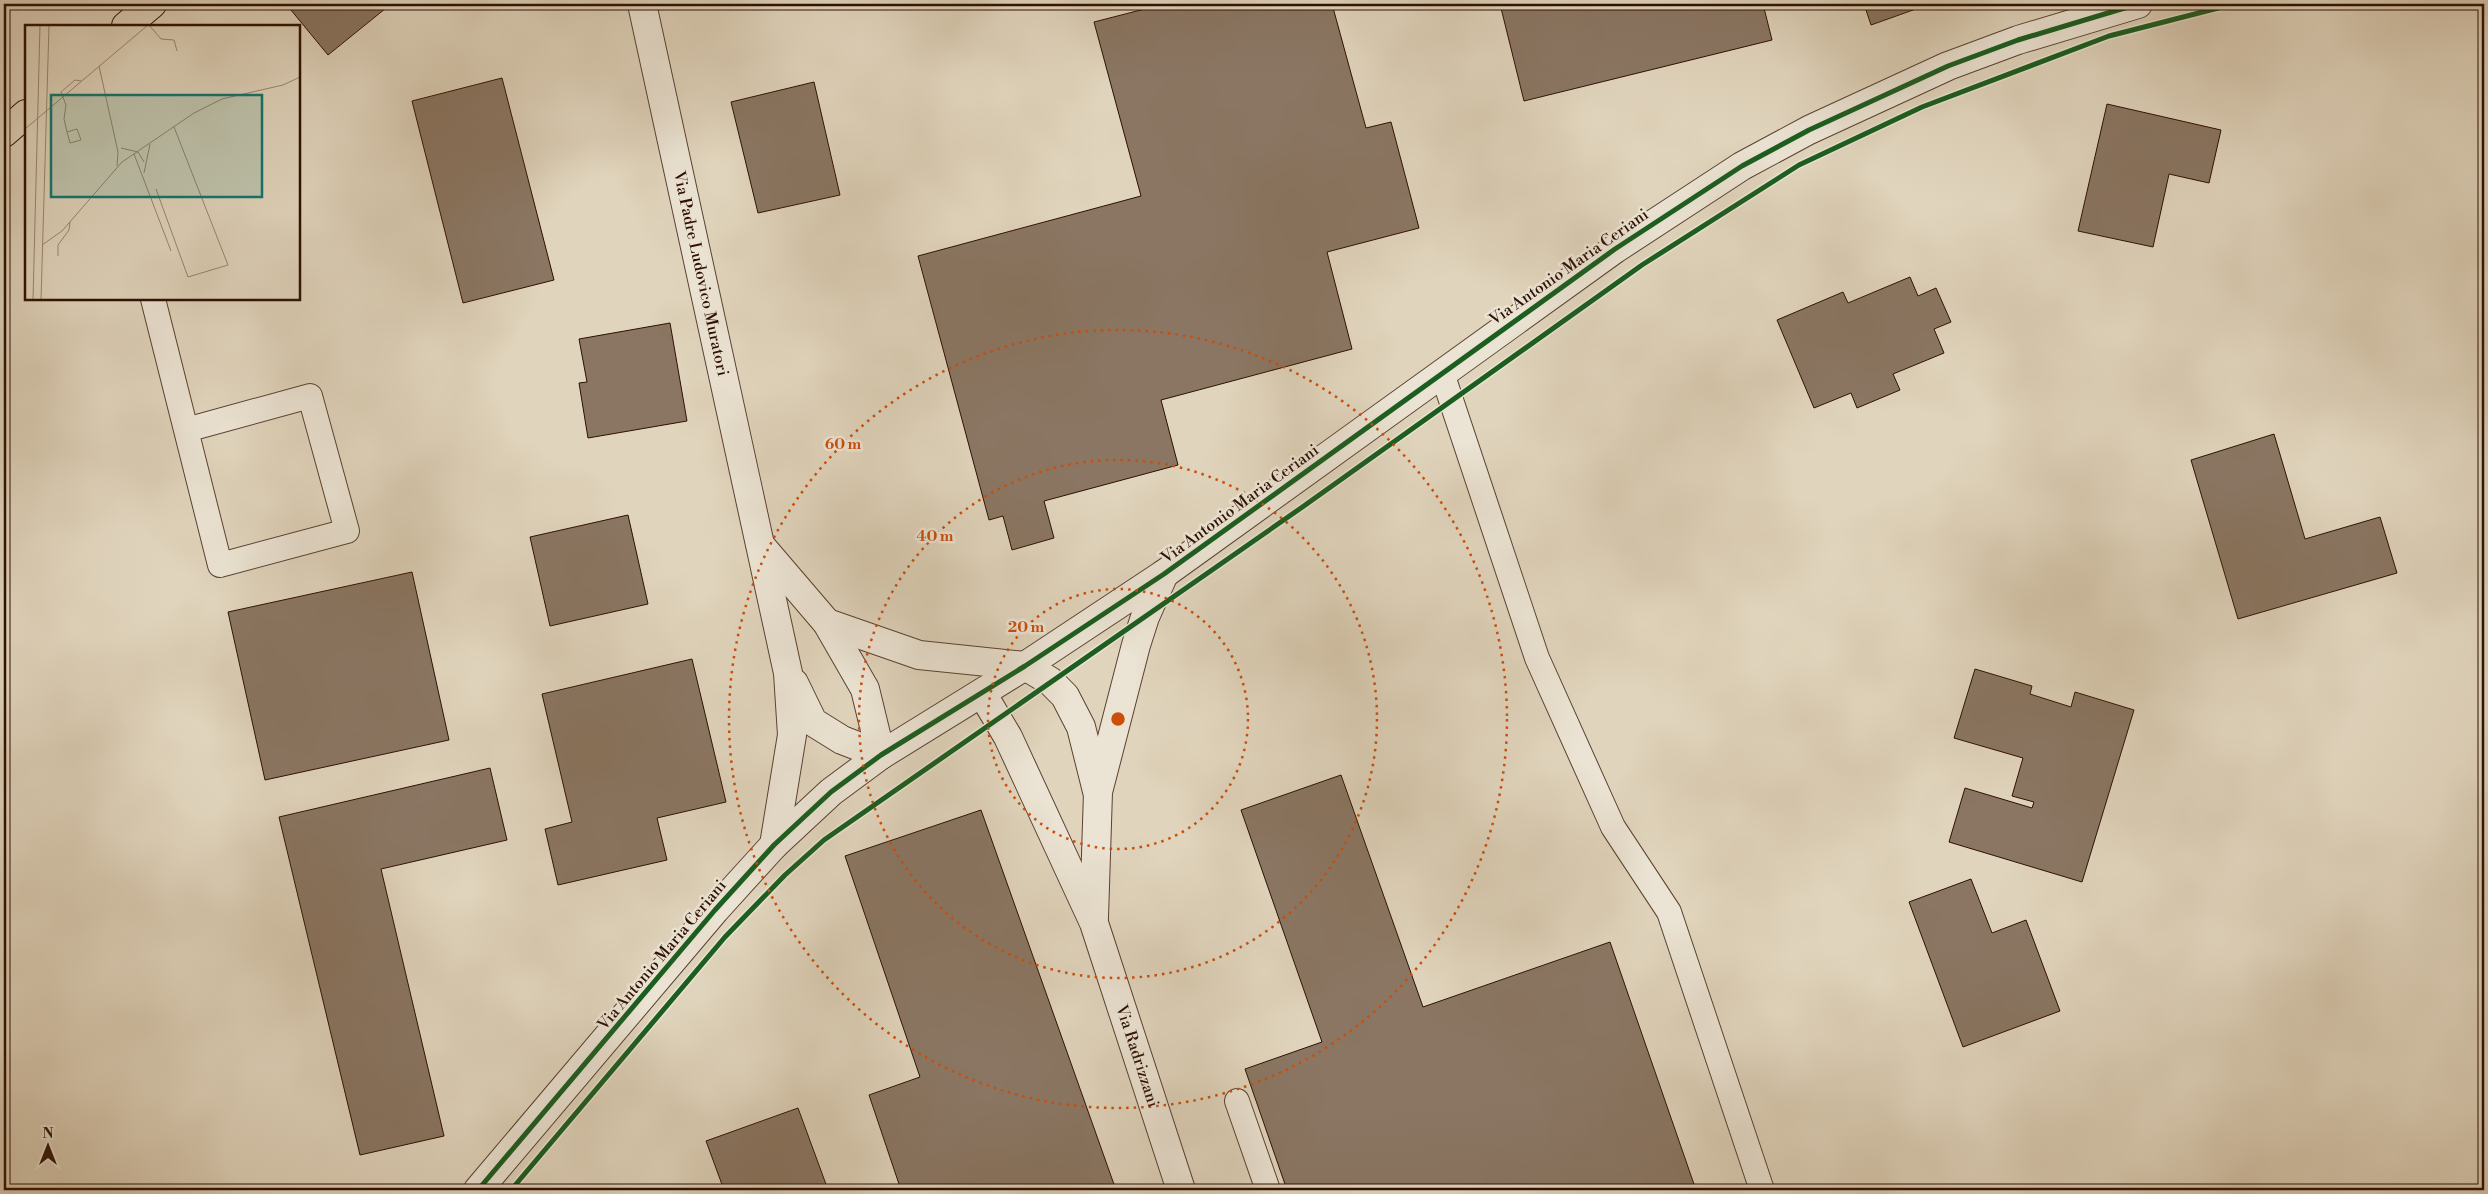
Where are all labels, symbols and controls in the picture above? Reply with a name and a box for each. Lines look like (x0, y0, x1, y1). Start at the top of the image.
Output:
inset map (25, 25, 300, 300)
street label: Via Padre Ludovico Muratori (669, 168, 733, 378)
street label: Via Antonio Maria Ceriani (1485, 204, 1653, 330)
text: 60 m (825, 435, 862, 454)
street label: Via Antonio Maria Ceriani (1156, 440, 1323, 568)
text: 40 m (916, 527, 954, 546)
text: 20 m (1008, 618, 1045, 637)
centre of rings (1109, 710, 1127, 728)
street label: Via Antonio Maria Ceriani (593, 876, 731, 1035)
street label: Via Radrizzani (1111, 1001, 1163, 1110)
north arrow (22, 1122, 72, 1172)
text: N (42, 1125, 54, 1143)

